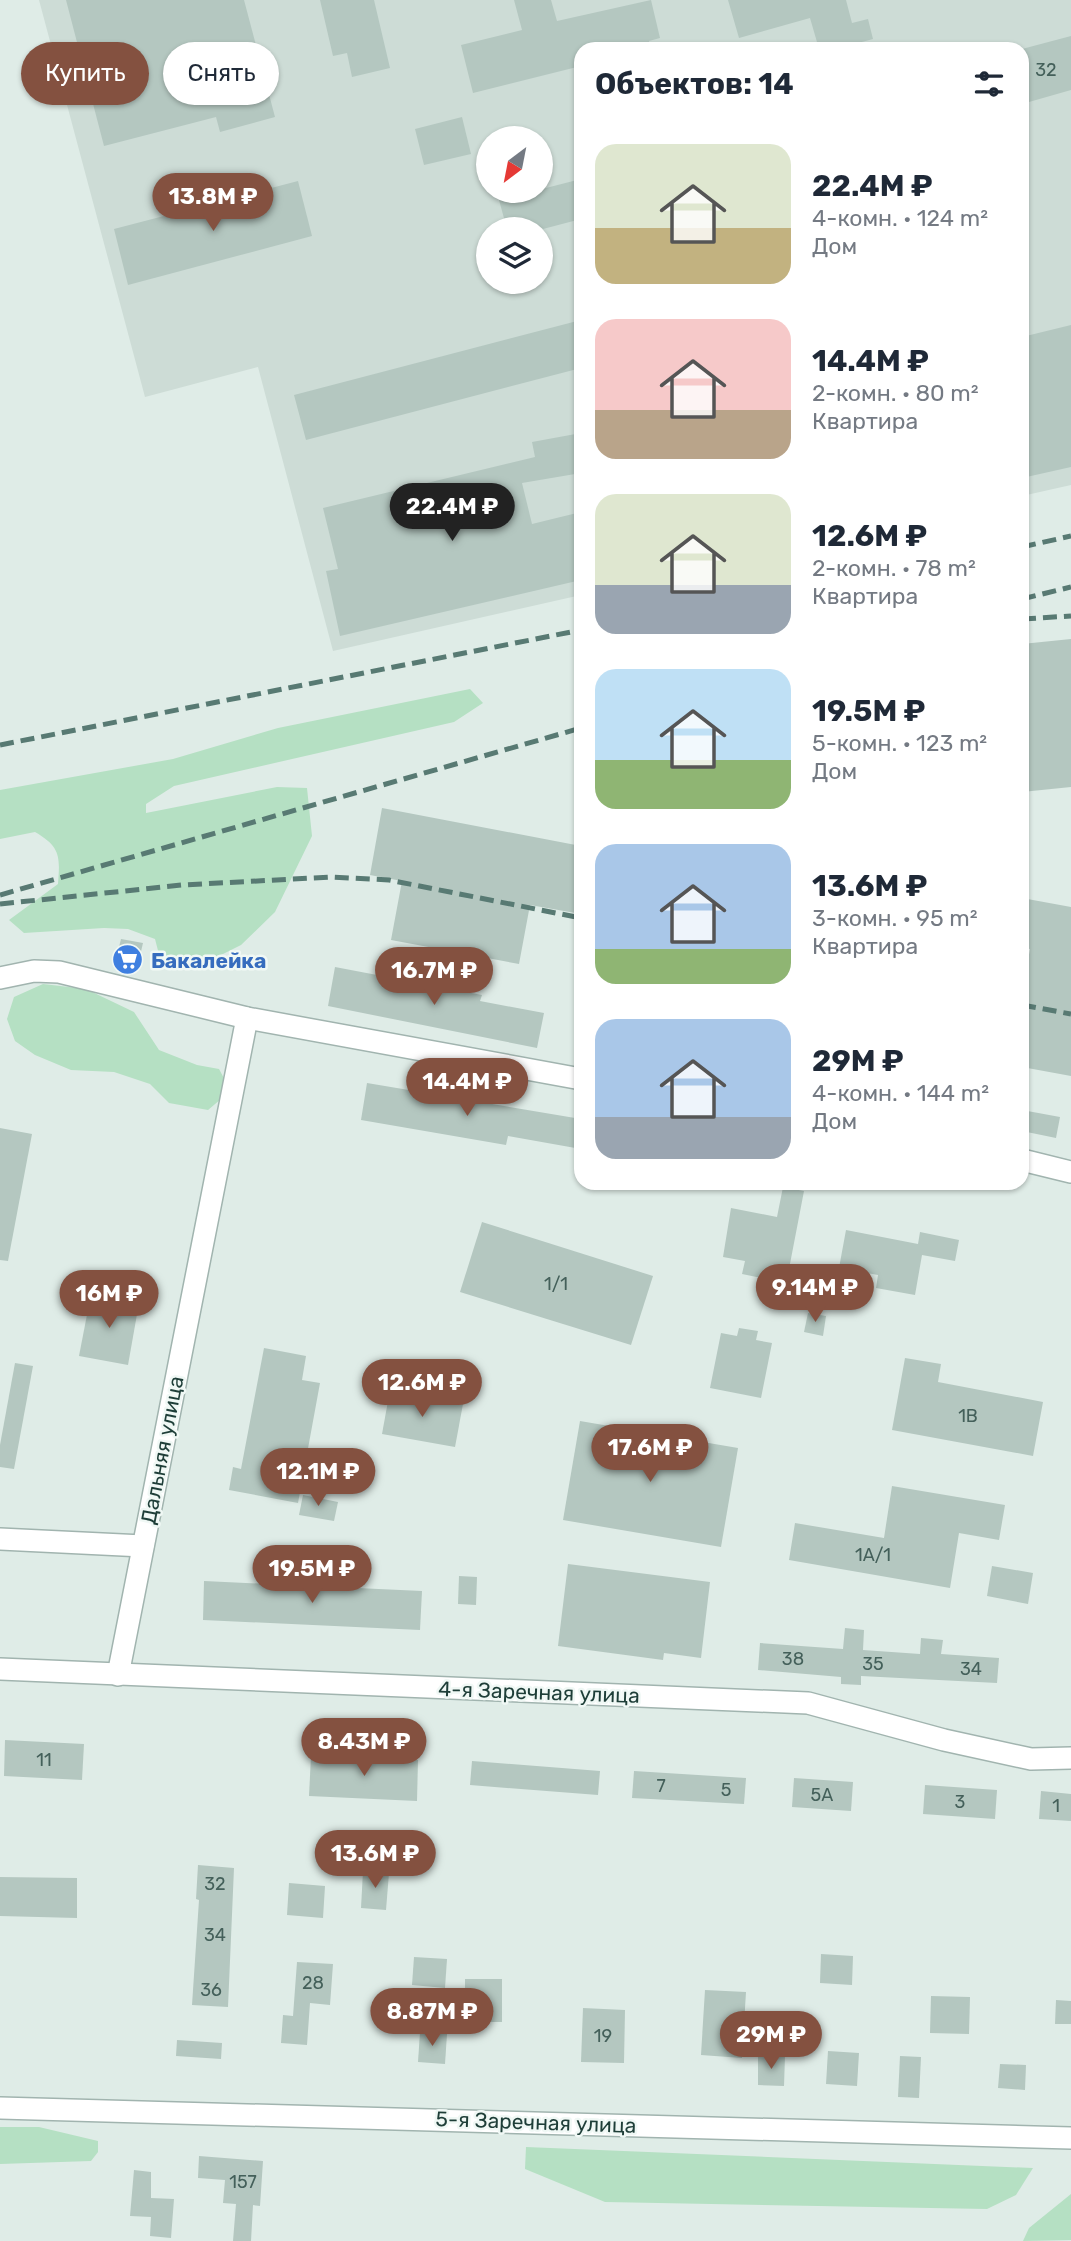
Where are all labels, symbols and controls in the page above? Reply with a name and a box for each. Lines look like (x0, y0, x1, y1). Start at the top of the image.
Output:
chip: Купить (21, 42, 149, 105)
chip: Снять (163, 42, 279, 105)
house number: 32 (1035, 59, 1057, 81)
icon: filters (970, 65, 1008, 103)
text: Объектов: 14 (595, 66, 794, 102)
north arrow (476, 126, 553, 203)
map controls (476, 126, 553, 294)
text: 22.4M ₽ (812, 168, 933, 204)
icon: home (651, 172, 735, 256)
pin: 13.8M ₽ (148, 174, 278, 233)
text: 13.8M ₽ (168, 182, 258, 210)
text: 4-комн. · 124 m² (812, 204, 988, 232)
button: layers (476, 217, 553, 294)
text: Дом (812, 232, 857, 260)
text: 14.4M ₽ (812, 343, 929, 379)
icon: home (651, 347, 735, 431)
text: 2-комн. · 80 m² (812, 379, 979, 407)
text: Квартира (812, 407, 918, 435)
pin: 22.4M ₽ (387, 484, 517, 543)
text: 22.4M ₽ (406, 492, 498, 520)
text: 12.6M ₽ (812, 518, 927, 554)
icon: home (651, 522, 735, 606)
text: 2-комн. · 78 m² (812, 554, 976, 582)
text: Квартира (812, 582, 918, 610)
text: 19.5M ₽ (812, 693, 925, 729)
icon: home (651, 697, 735, 781)
text: 5-комн. · 123 m² (812, 729, 987, 757)
text: Дом (812, 757, 857, 785)
text: 13.6M ₽ (812, 868, 927, 904)
icon: home (651, 872, 735, 956)
text: 3-комн. · 95 m² (812, 904, 978, 932)
text: Квартира (812, 932, 918, 960)
supermarket icon: Бакалейка (111, 943, 145, 977)
place label: Бакалейка (151, 948, 266, 973)
pin: 16.7M ₽ (369, 948, 499, 1007)
text: 16.7M ₽ (391, 956, 477, 984)
text: 29M ₽ (812, 1043, 904, 1079)
icon: home (651, 1047, 735, 1131)
pin: 14.4M ₽ (402, 1058, 532, 1118)
text: 14.4M ₽ (422, 1067, 512, 1095)
text: 4-комн. · 144 m² (812, 1079, 989, 1107)
text: Дом (812, 1107, 857, 1135)
pin: 9.14M ₽ (750, 1264, 880, 1324)
pin: 16M ₽ (60, 1270, 158, 1330)
house number: 1/1 (544, 1273, 568, 1295)
text: 9.14M ₽ (772, 1273, 858, 1301)
text: 16M ₽ (76, 1279, 142, 1307)
pin: 12.6M ₽ (357, 1360, 487, 1419)
text: 12.6M ₽ (378, 1368, 466, 1396)
street label: Дальняя улица (135, 1374, 189, 1526)
house number: 1В (958, 1405, 978, 1427)
pin: 17.6M ₽ (585, 1424, 715, 1484)
text: 17.6M ₽ (607, 1433, 693, 1461)
pin: 12.1M ₽ (253, 1448, 383, 1508)
text: 12.1M ₽ (276, 1457, 360, 1485)
house number: 1А/1 (855, 1544, 891, 1566)
pin: 19.5M ₽ (247, 1546, 377, 1605)
text: 19.5M ₽ (269, 1554, 355, 1582)
house number: 38 (782, 1648, 804, 1670)
house number: 35 (862, 1653, 884, 1675)
house number: 34 (960, 1658, 982, 1680)
street label: 4-я Заречная улица (438, 1676, 640, 1708)
pin: 8.43M ₽ (299, 1718, 429, 1778)
text: 8.43M ₽ (317, 1727, 411, 1755)
house number: 11 (36, 1749, 52, 1771)
house number: 7 (656, 1775, 666, 1797)
house number: 5 (721, 1779, 731, 1801)
house number: 5А (811, 1784, 833, 1806)
house number: 3 (955, 1791, 965, 1813)
house number: 1 (1052, 1795, 1060, 1817)
pin: 13.6M ₽ (310, 1830, 440, 1890)
text: 13.6M ₽ (331, 1839, 419, 1867)
house number: 32 (204, 1873, 226, 1895)
house number: 34 (204, 1924, 226, 1946)
house number: 28 (302, 1972, 324, 1994)
house number: 36 (200, 1979, 222, 2001)
pin: 8.87M ₽ (367, 1988, 497, 2048)
text: 8.87M ₽ (386, 1997, 478, 2025)
pin: 29M ₽ (722, 2011, 820, 2071)
text: 29M ₽ (736, 2020, 806, 2048)
house number: 19 (594, 2025, 612, 2047)
street label: 5-я Заречная улица (435, 2106, 637, 2138)
house number: 157 (229, 2171, 257, 2193)

